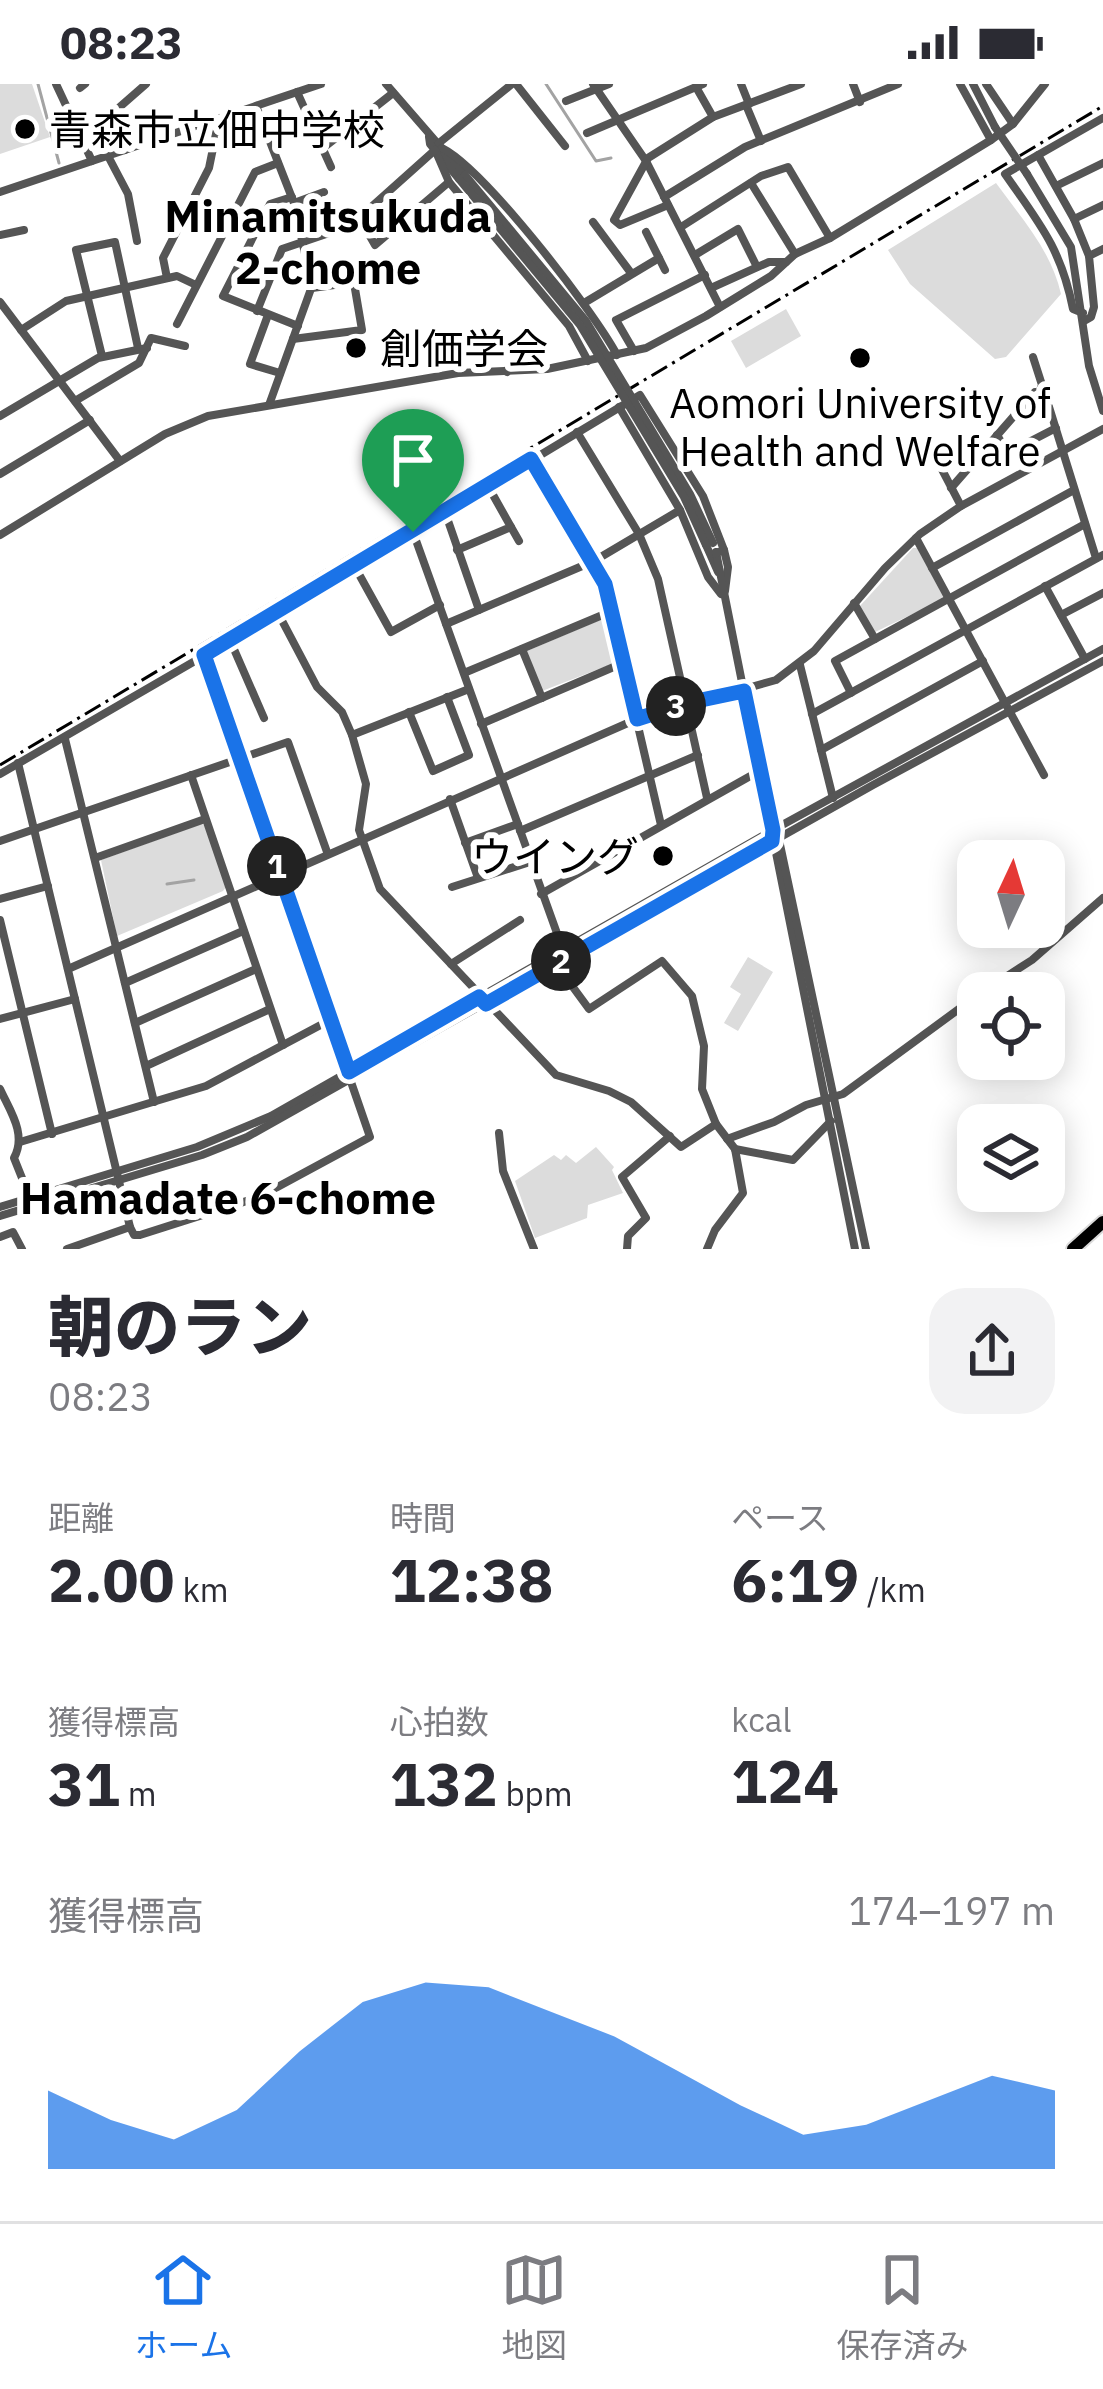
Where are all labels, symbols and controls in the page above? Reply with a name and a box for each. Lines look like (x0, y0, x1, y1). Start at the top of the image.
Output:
text: 08:23 (60, 13, 183, 71)
place label: 青森市立佃中学校 (49, 102, 385, 157)
marker: 青森市立佃中学校 (12, 116, 38, 142)
district label: Minamitsukuda 2-chome (164, 186, 492, 296)
place label: 創価学会 (380, 321, 548, 376)
marker: 創価学会 (343, 335, 369, 361)
marker: Aomori University of Health and Welfare (847, 345, 873, 371)
place label: Aomori University of Health and Welfare (669, 375, 1051, 478)
pin (362, 409, 464, 532)
icon: arrive (380, 427, 446, 493)
pin: 3 (646, 676, 706, 736)
text: 3 (666, 684, 686, 727)
place label: ウイング (471, 829, 639, 884)
pin: 1 (247, 836, 307, 896)
north arrow (957, 840, 1065, 948)
map controls (957, 840, 1065, 1212)
marker: ウイング (650, 843, 676, 869)
text: 1 (267, 844, 287, 887)
pin: 2 (531, 931, 591, 991)
text: 2 (551, 939, 571, 982)
button: locate (957, 972, 1065, 1080)
button: layers (957, 1104, 1065, 1212)
district label: Hamadate 6-chome (20, 1168, 436, 1226)
text: 朝のラン (48, 1283, 312, 1369)
button: share (929, 1288, 1055, 1414)
text: 08:23 (48, 1371, 153, 1422)
text: 距離 (48, 1496, 114, 1539)
text: 時間 (390, 1496, 456, 1539)
text: ペース (731, 1496, 829, 1539)
text: 2.00 (48, 1540, 175, 1619)
text: 12:38 (390, 1540, 553, 1619)
text: 6:19 (731, 1540, 859, 1619)
text: km (175, 1568, 229, 1611)
text: /km (859, 1568, 926, 1611)
text: kcal (731, 1698, 791, 1741)
text: 獲得標高 (48, 1700, 180, 1743)
text: 心拍数 (390, 1700, 489, 1743)
text: 124 (731, 1741, 839, 1820)
text: 31 (48, 1744, 120, 1823)
text: 132 (390, 1744, 498, 1823)
text: m (120, 1772, 157, 1815)
text: bpm (498, 1772, 573, 1815)
text: 174–197 m (848, 1885, 1055, 1936)
text: 獲得標高 (48, 1890, 204, 1941)
tab: ホーム (134, 2247, 233, 2367)
tab: 地図 (501, 2247, 567, 2367)
tab: 保存済み (836, 2247, 968, 2367)

